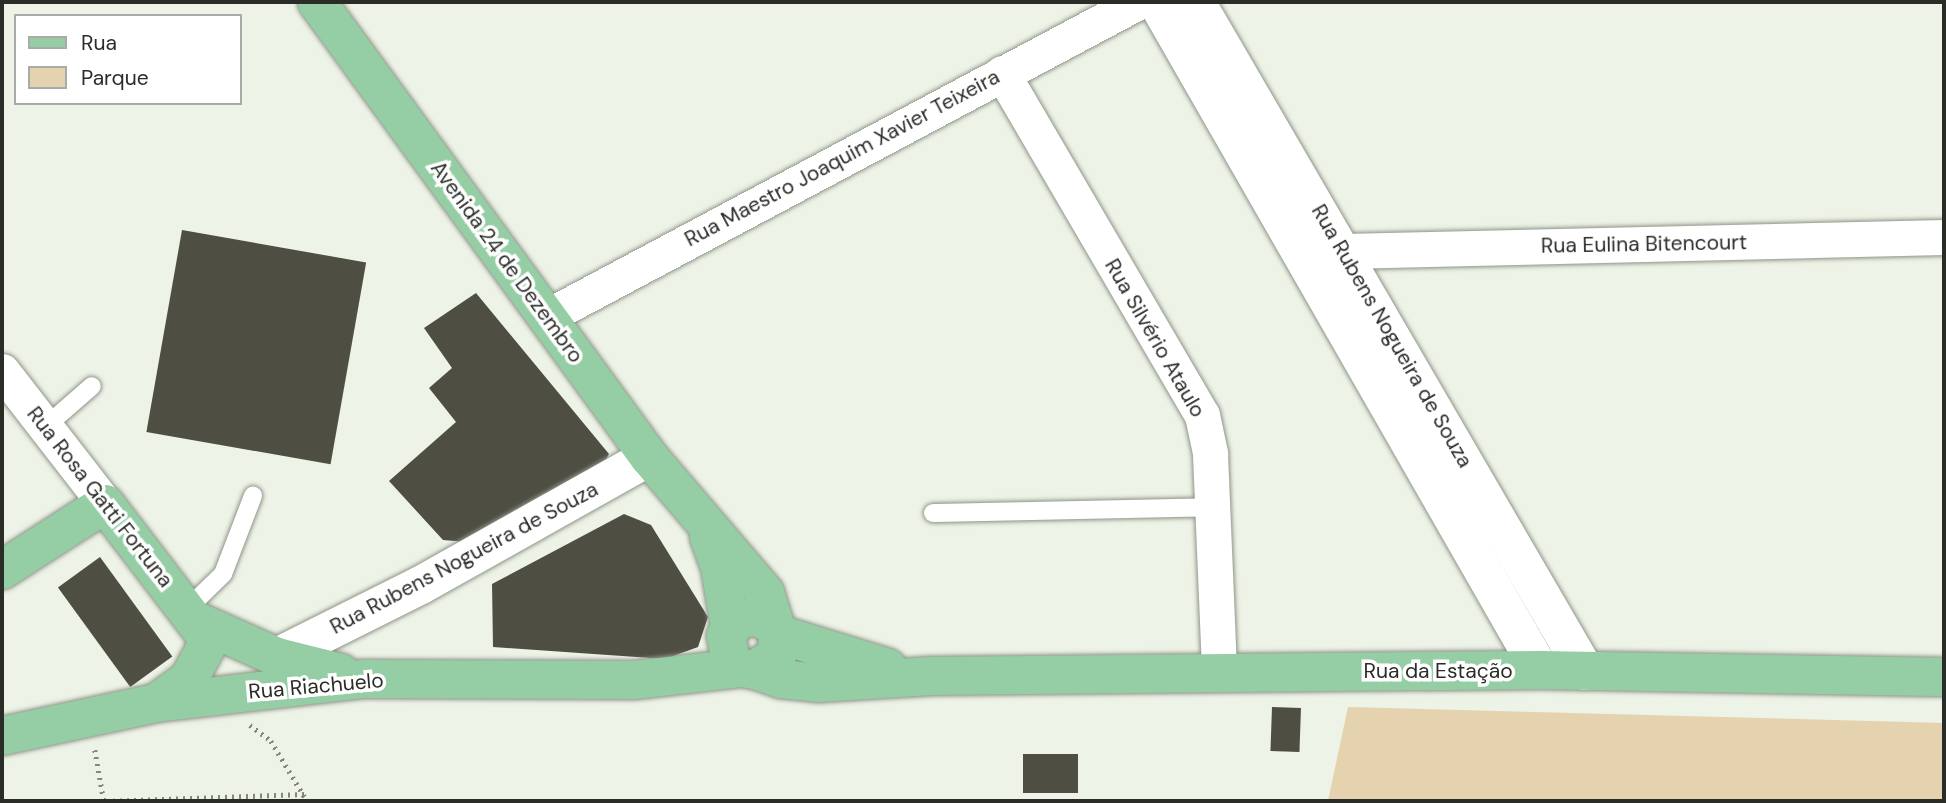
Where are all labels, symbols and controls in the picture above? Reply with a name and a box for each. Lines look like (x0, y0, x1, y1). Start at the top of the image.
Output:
legend (14, 14, 242, 105)
text: Rua (81, 29, 117, 57)
text: Parque (81, 64, 149, 92)
street label: Rua Maestro Joaquim Xavier Teixeira (680, 64, 1004, 252)
street label: Avenida 24 de Dezembro (425, 156, 589, 368)
street label: Rua Rubens Nogueira de Souza (1306, 200, 1478, 472)
street label: Rua Eulina Bitencourt (1541, 230, 1747, 258)
street label: Rua Silvério Ataulo (1099, 254, 1211, 422)
street label: Rua Rosa Gatti Fortuna (22, 402, 178, 592)
street label: Rua Rubens Nogueira de Souza (326, 477, 602, 639)
street label: Rua da Estação (1363, 658, 1513, 684)
street label: Rua Riachuelo (247, 668, 385, 704)

